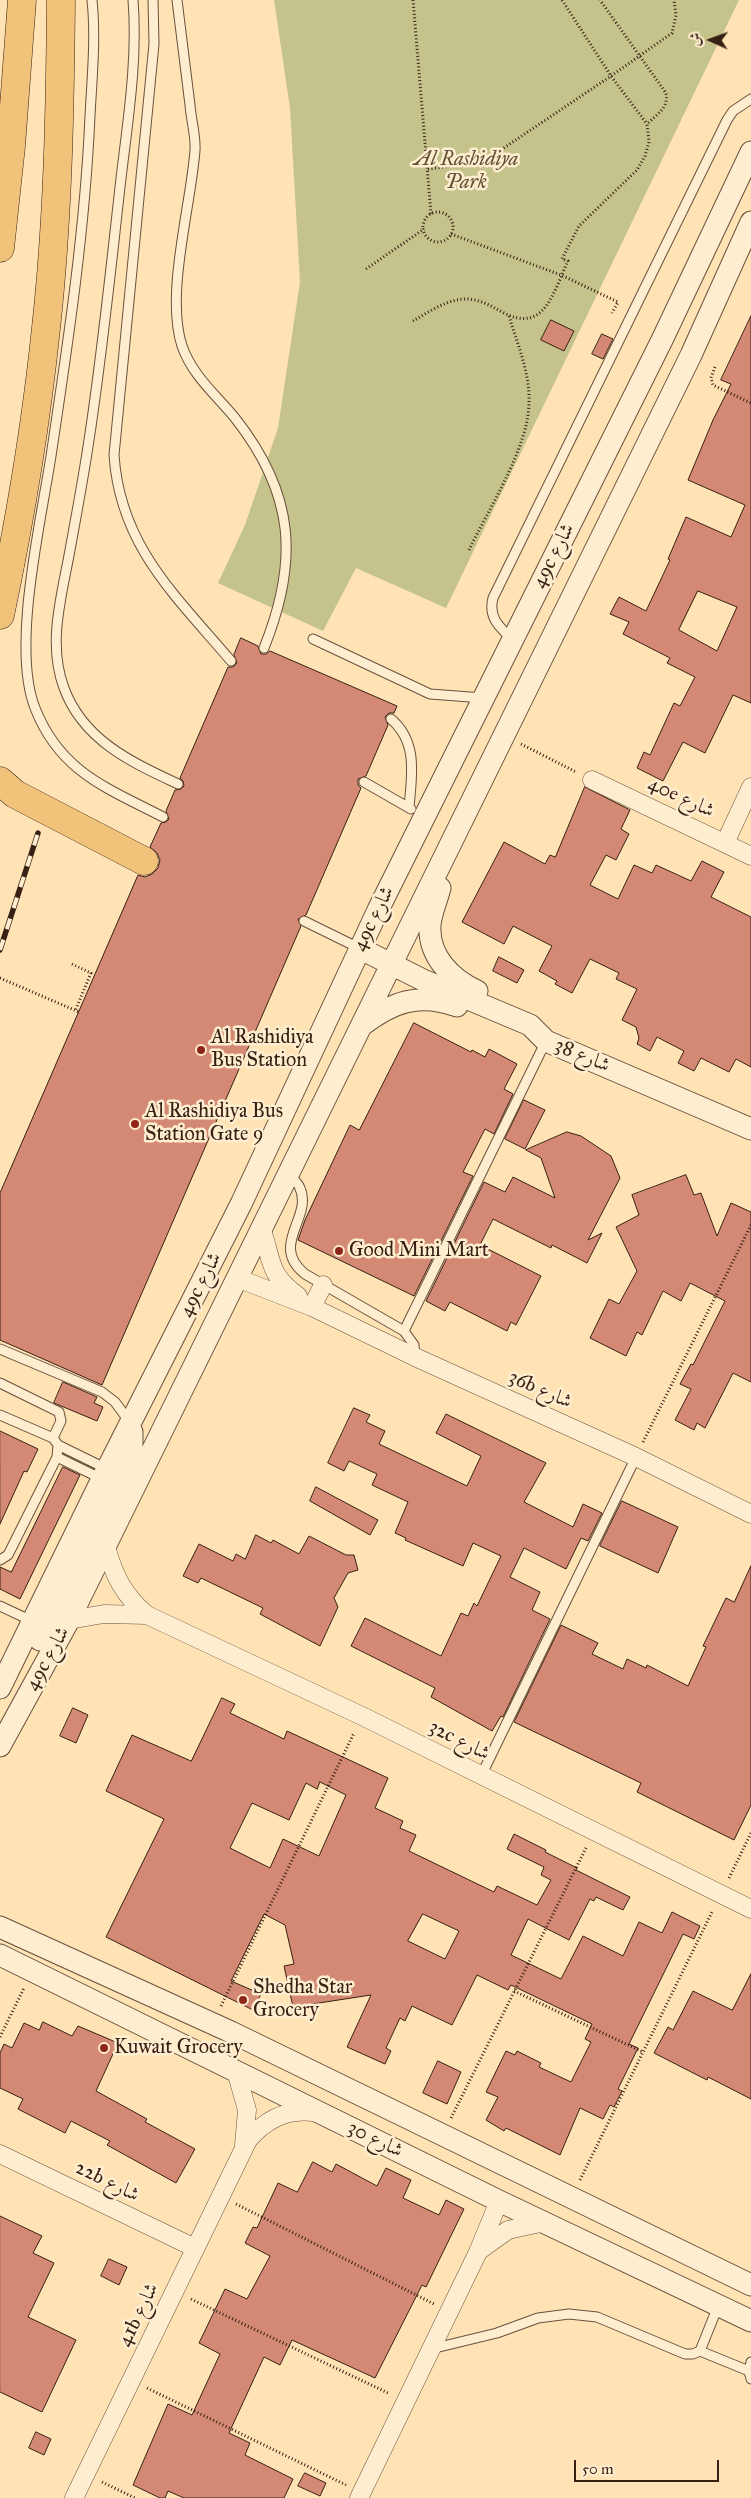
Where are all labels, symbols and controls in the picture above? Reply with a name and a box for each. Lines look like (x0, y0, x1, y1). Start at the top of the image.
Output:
north arrow (686, 15, 736, 65)
text: ش (687, 32, 704, 47)
park label: Al Rashidiya Park (414, 148, 518, 195)
street label: 49c شارع (528, 520, 580, 592)
street label: 40e شارع (644, 772, 718, 824)
street label: 49c شارع (348, 883, 400, 955)
place label: Al Rashidiya Bus Station (211, 1026, 313, 1073)
street label: شارع 38 (551, 1034, 613, 1078)
marker: Al Rashidiya Bus Station (195, 1044, 207, 1056)
place label: Al Rashidiya Bus Station Gate 9 (145, 1100, 283, 1147)
marker: Al Rashidiya Bus Station Gate 9 (129, 1118, 141, 1130)
place label: Good Mini Mart (349, 1239, 489, 1263)
marker: Good Mini Mart (333, 1245, 345, 1257)
street label: 49c شارع (175, 1249, 227, 1321)
street label: 36b شارع (505, 1365, 575, 1415)
street label: 49c شارع (21, 1623, 75, 1695)
street label: 32c شارع (424, 1715, 494, 1767)
place label: Shedha Star Grocery (253, 1976, 352, 2023)
marker: Shedha Star Grocery (237, 1994, 249, 2006)
place label: Kuwait Grocery (114, 2036, 243, 2060)
marker: Kuwait Grocery (98, 2042, 110, 2054)
street label: شارع 30 (343, 2116, 407, 2164)
street label: 22b شارع (71, 2156, 143, 2208)
street label: 41b شارع (113, 2279, 165, 2351)
scale bar (576, 2450, 721, 2482)
text: 50 m (582, 2460, 614, 2478)

